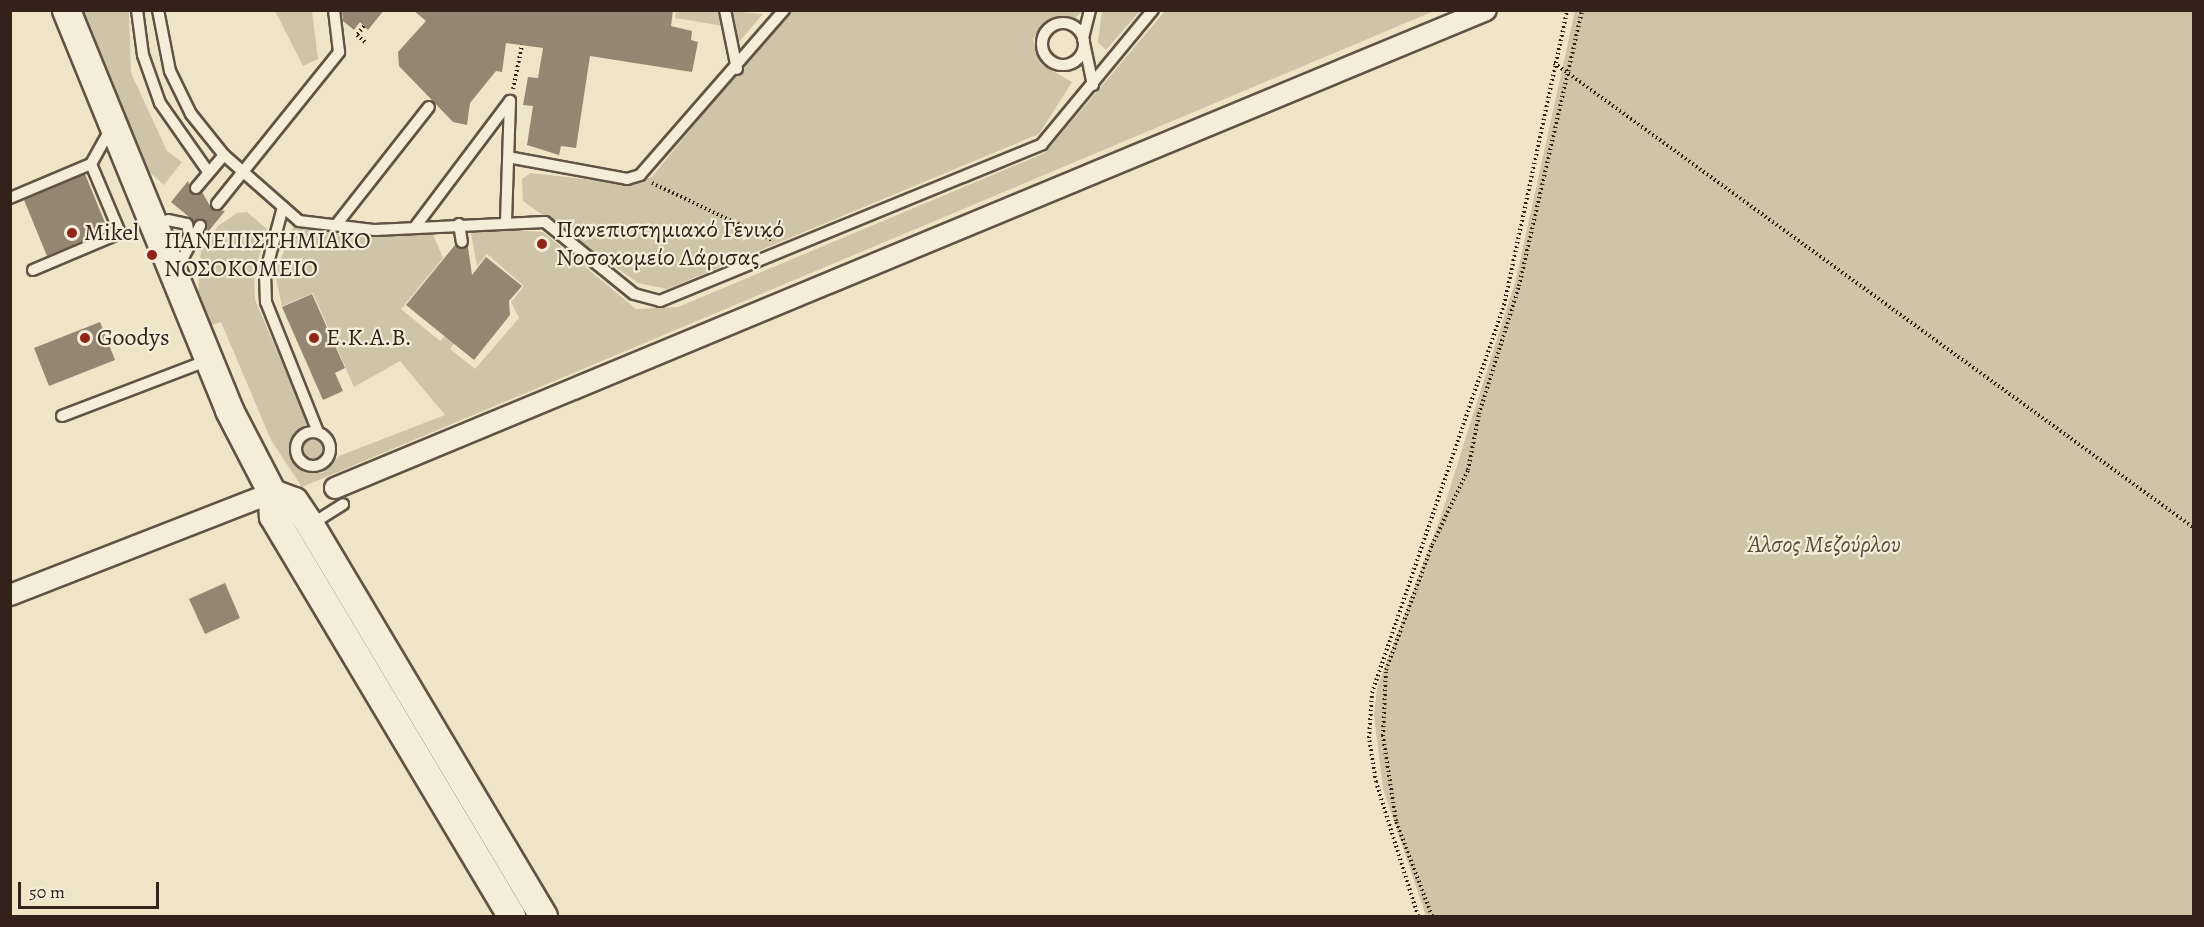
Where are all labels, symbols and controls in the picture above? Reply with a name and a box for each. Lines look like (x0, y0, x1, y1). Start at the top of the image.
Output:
place label: Πανεπιστημιακό Γενικό Νοσοκομείο Λάρισας (556, 216, 784, 272)
place label: Mikel (84, 219, 139, 247)
marker: Mikel (65, 226, 79, 240)
place label: ΠΑΝΕΠΙΣΤΗΜΙΑΚΟ ΝΟΣΟΚΟΜΕΙΟ (164, 227, 371, 283)
marker: Πανεπιστημιακό Γενικό Νοσοκομείο Λάρισας (533, 235, 551, 253)
marker: ΠΑΝΕΠΙΣΤΗΜΙΑΚΟ ΝΟΣΟΚΟΜΕΙΟ (145, 248, 159, 262)
place label: Goodys (97, 324, 170, 352)
place label: E.K.A.B. (326, 324, 412, 352)
marker: Goodys (78, 331, 92, 345)
marker: E.K.A.B. (307, 331, 321, 345)
park label: Άλσος Μεζούρλου (1745, 531, 1901, 559)
scale bar (21, 870, 162, 908)
text: 50 m (29, 880, 65, 904)

